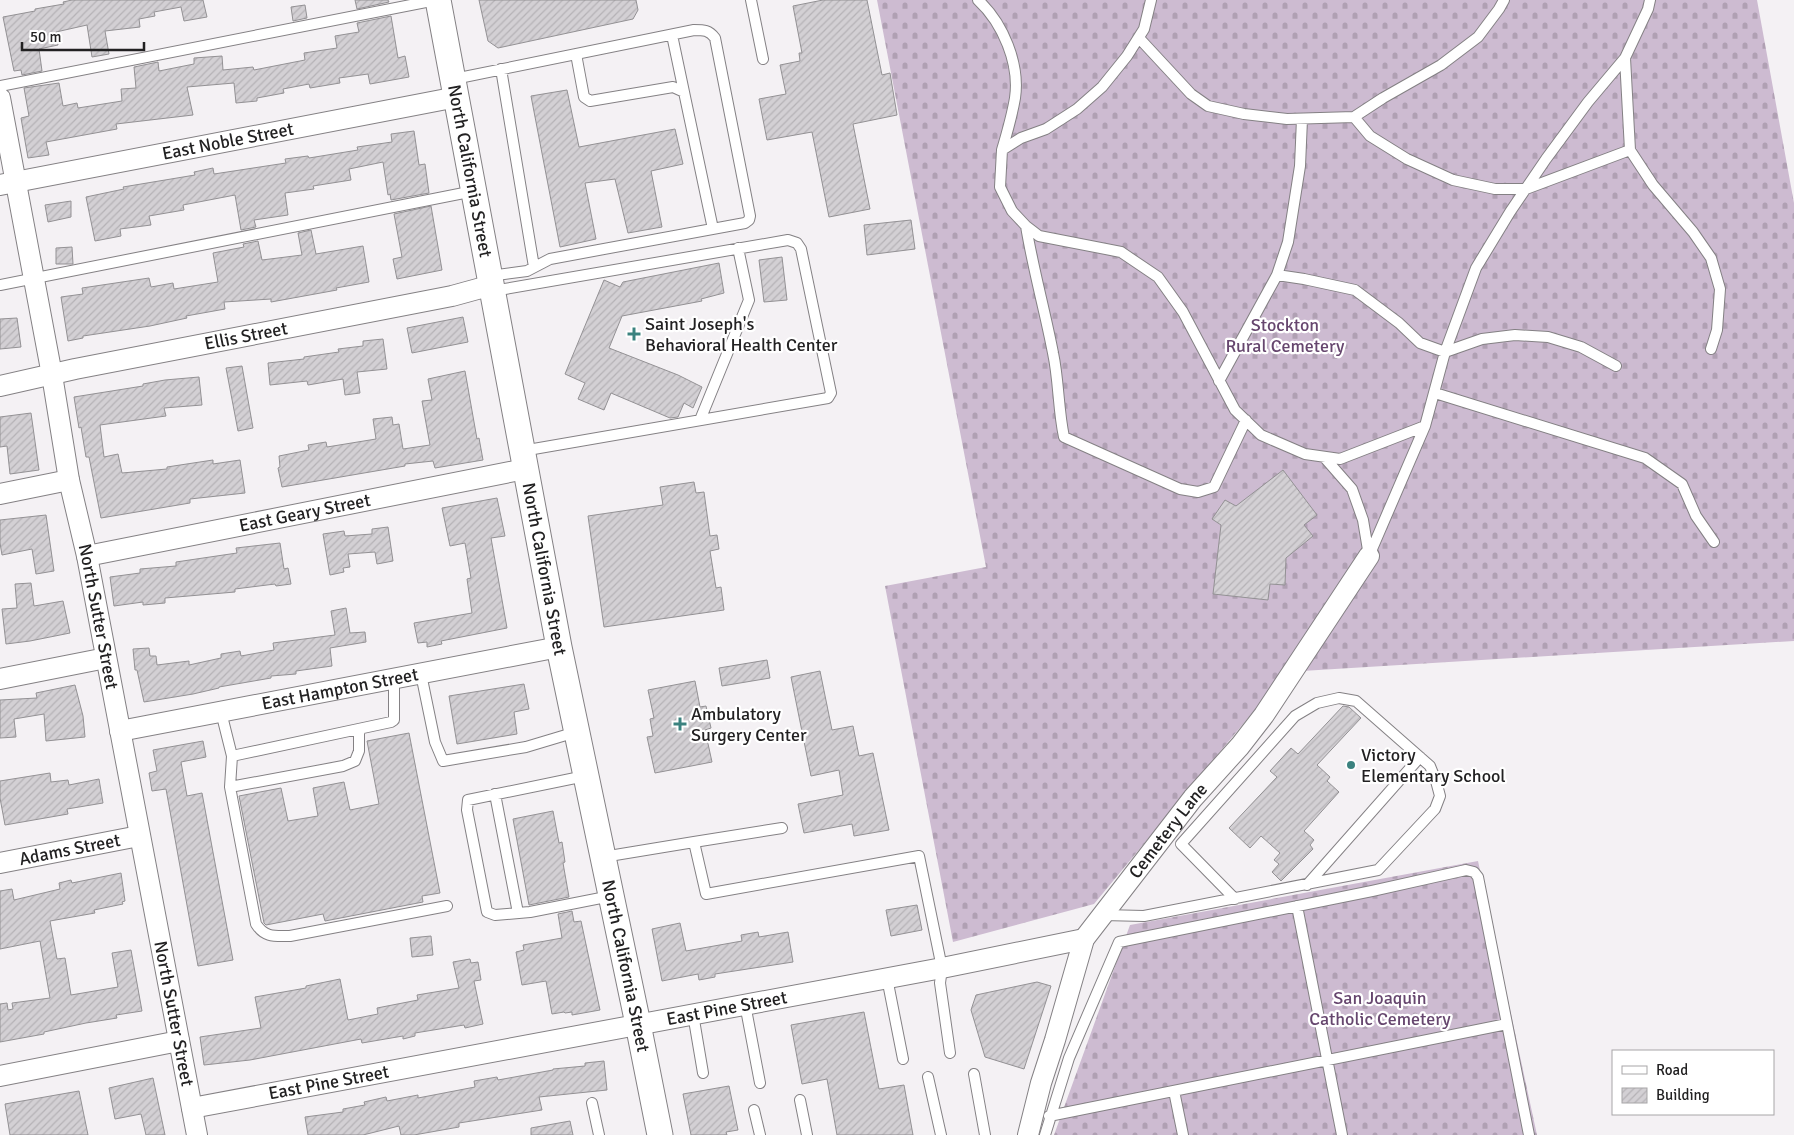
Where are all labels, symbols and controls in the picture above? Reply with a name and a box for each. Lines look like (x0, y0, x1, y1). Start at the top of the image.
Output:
scale bar (22, 20, 145, 52)
text: 50 m (30, 28, 61, 46)
street label: North California Street (443, 83, 497, 259)
street label: East Noble Street (160, 118, 295, 165)
place label: Saint Joseph's Behavioral Health Center (645, 313, 838, 356)
park label: Stockton Rural Cemetery (1226, 314, 1345, 357)
street label: Ellis Street (202, 317, 289, 355)
marker: Saint Joseph's Behavioral Health Center (627, 327, 641, 341)
street label: North California Street (518, 481, 571, 657)
street label: East Geary Street (237, 489, 372, 537)
street label: North Sutter Street (74, 542, 123, 691)
street label: East Hampton Street (260, 663, 420, 715)
place label: Ambulatory Surgery Center (691, 703, 807, 746)
marker: Ambulatory Surgery Center (673, 717, 687, 731)
place label: Victory Elementary School (1361, 744, 1506, 787)
marker: Victory Elementary School (1345, 759, 1357, 771)
street label: Cemetery Lane (1124, 778, 1212, 883)
street label: Adams Street (17, 829, 122, 870)
street label: North California Street (597, 878, 654, 1054)
street label: North Sutter Street (149, 939, 198, 1088)
street label: East Pine Street (665, 986, 789, 1030)
park label: San Joaquin Catholic Cemetery (1309, 987, 1451, 1030)
legend (1612, 1050, 1774, 1115)
street label: East Pine Street (267, 1060, 391, 1105)
text: Road (1656, 1061, 1688, 1079)
text: Building (1656, 1086, 1710, 1104)

